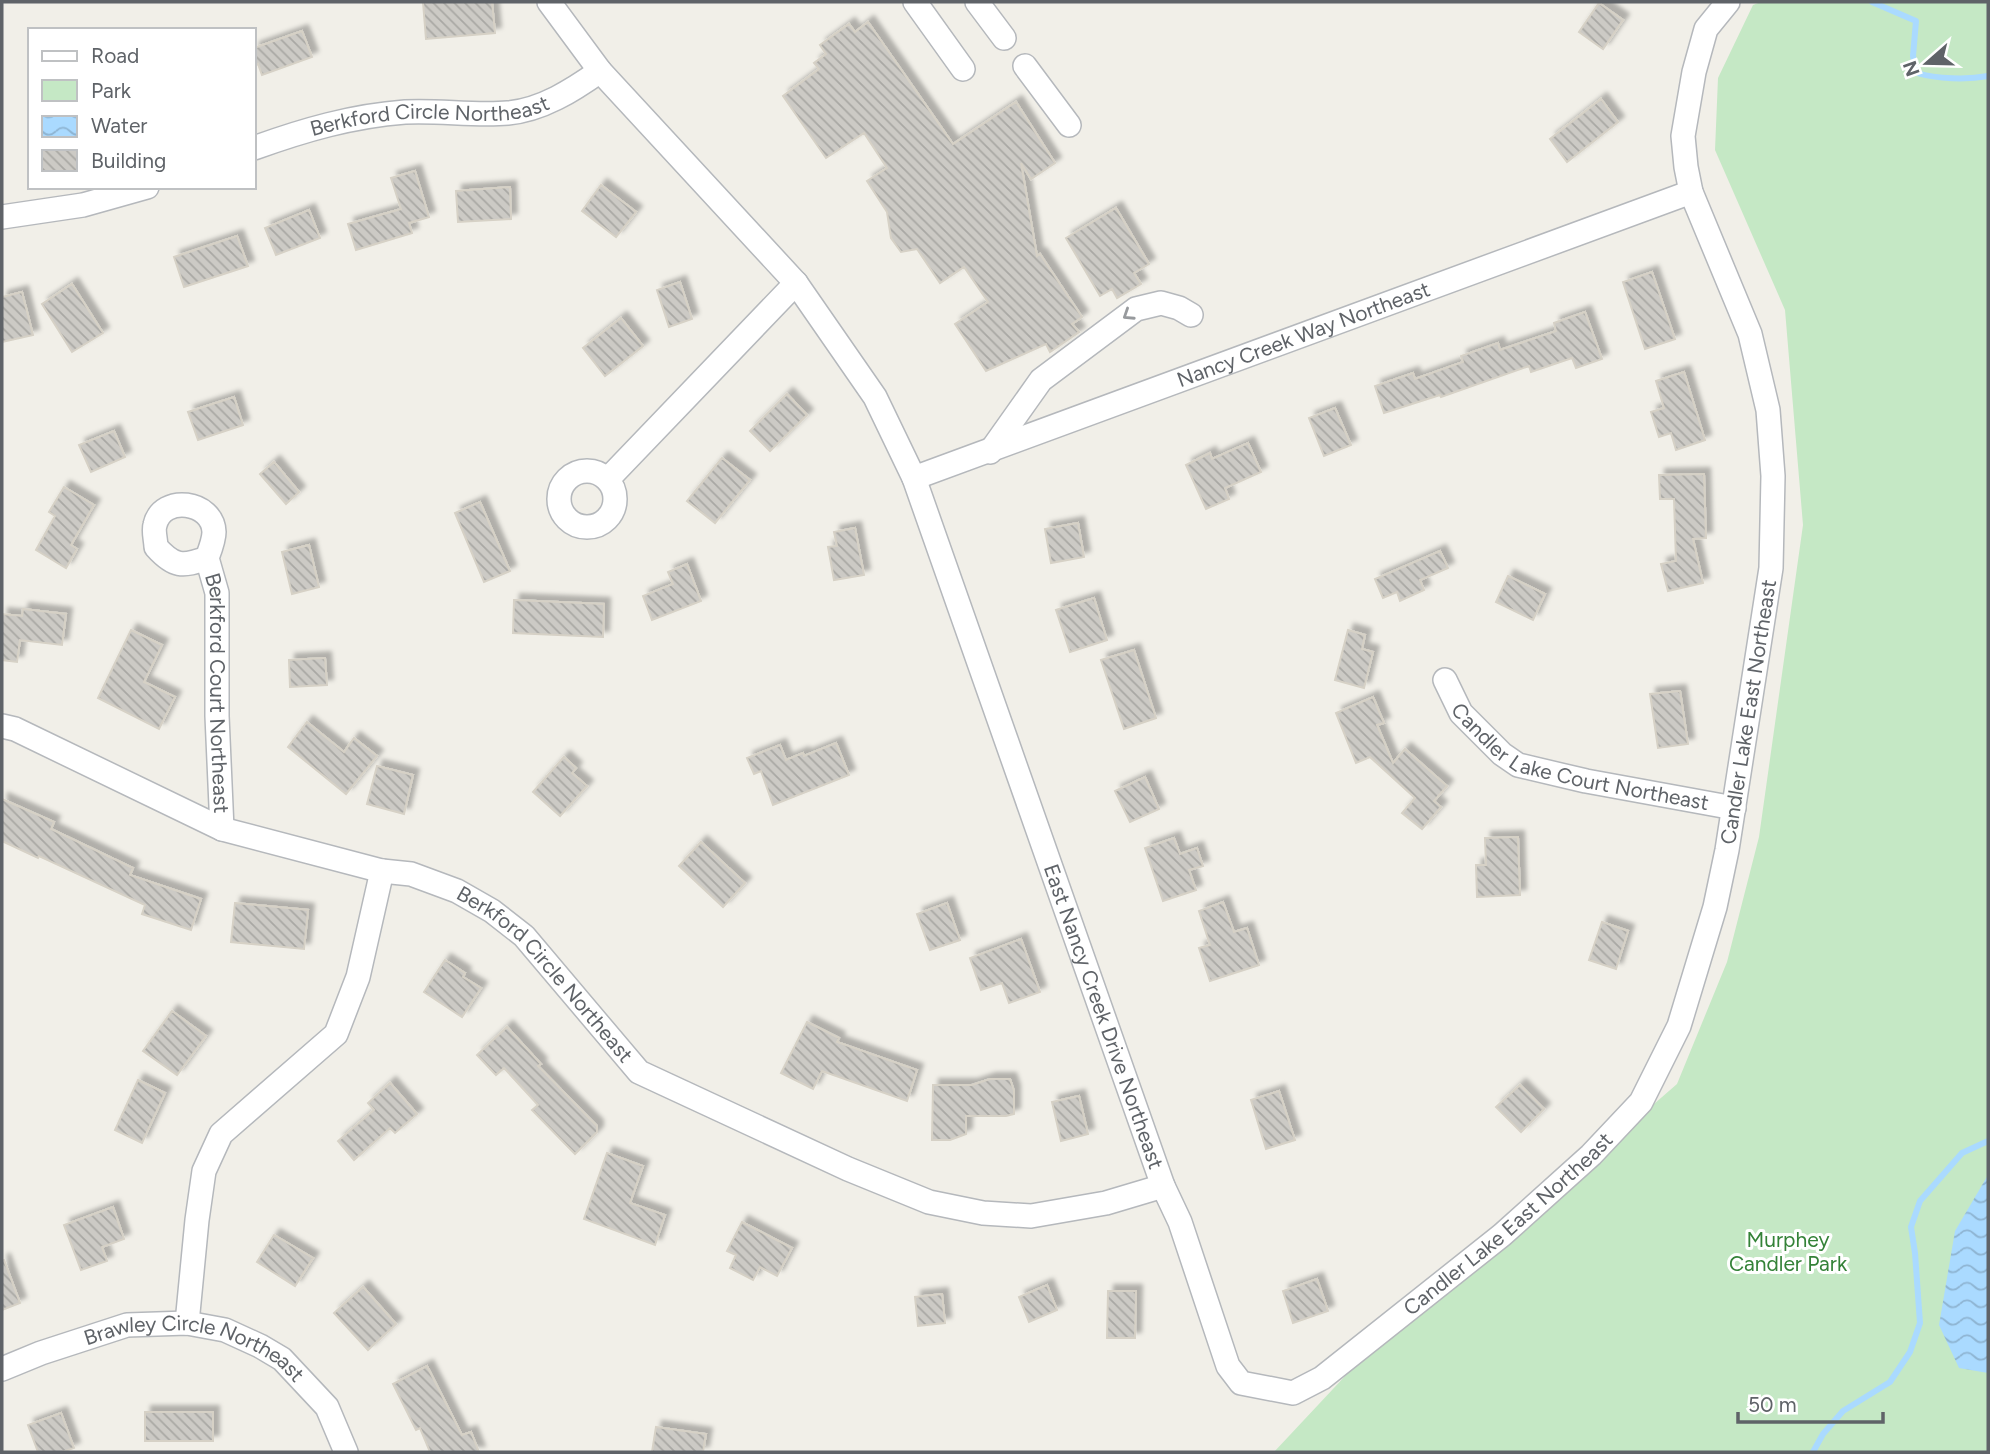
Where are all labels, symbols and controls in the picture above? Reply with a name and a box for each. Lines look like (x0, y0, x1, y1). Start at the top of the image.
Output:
legend (28, 28, 256, 189)
north arrow (1892, 28, 1962, 98)
text: Road (91, 43, 139, 68)
text: N (1898, 58, 1925, 79)
text: Park (91, 78, 132, 103)
street label: Berkford Circle Northeast (307, 90, 553, 141)
text: Water (91, 113, 147, 138)
text: Building (91, 148, 166, 173)
street label: Nancy Creek Way Northeast (1173, 276, 1433, 392)
one-way arrow (1123, 307, 1136, 319)
street label: Berkford Court Northeast (200, 570, 234, 814)
street label: Candler Lake East Northeast (1715, 578, 1781, 846)
street label: Candler Lake Court Northeast (1446, 699, 1711, 815)
street label: East Nancy Creek Drive Northeast (1039, 861, 1169, 1172)
street label: Berkford Circle Northeast (452, 881, 638, 1067)
street label: Candler Lake East Northeast (1398, 1127, 1618, 1320)
park label: Murphey Candler Park (1729, 1227, 1848, 1276)
street label: Brawley Circle Northeast (81, 1310, 310, 1387)
scale bar (1738, 1380, 1883, 1424)
text: 50 m (1748, 1392, 1797, 1417)

